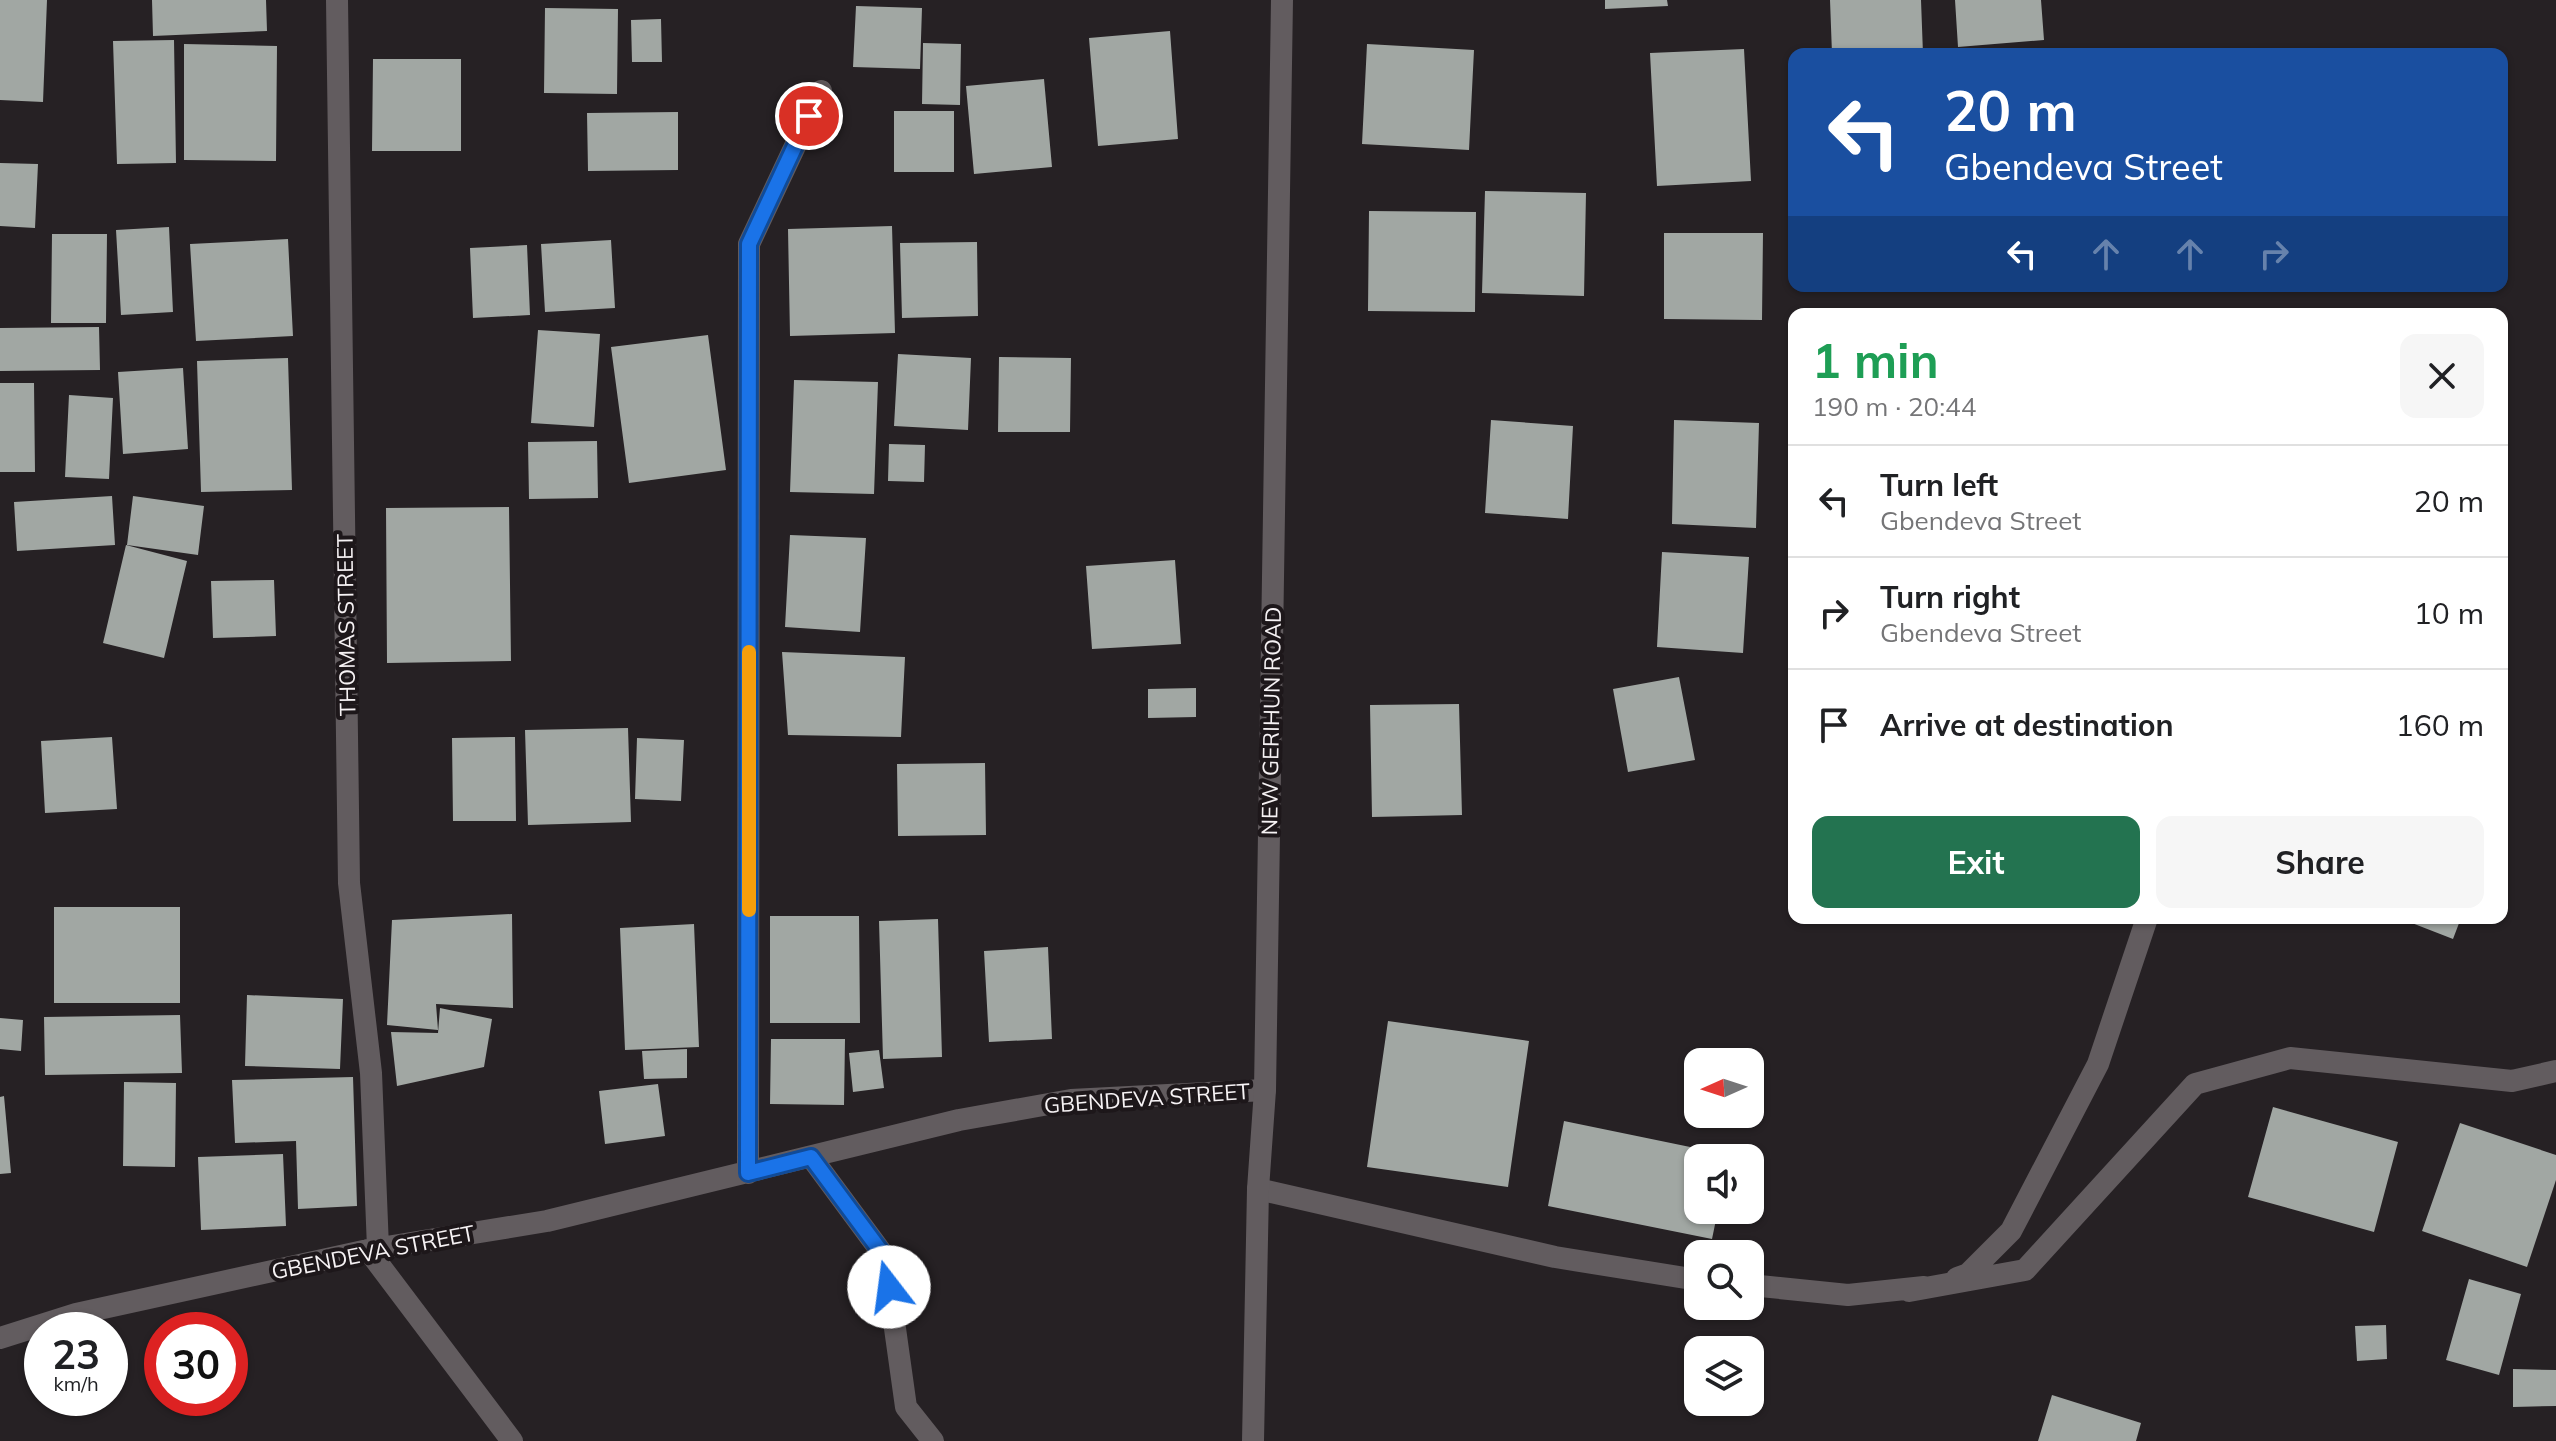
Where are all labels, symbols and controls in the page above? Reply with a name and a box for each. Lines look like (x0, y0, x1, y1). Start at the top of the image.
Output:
text: 20 m (1944, 75, 2077, 145)
icon: left (1812, 80, 1916, 184)
pin (775, 82, 843, 150)
icon: arrive (787, 94, 831, 138)
text: Gbendeva Street (1944, 144, 2223, 189)
icon: left (2000, 232, 2044, 276)
icon: ahead (2084, 232, 2128, 276)
icon: ahead (2168, 232, 2212, 276)
icon: right (2252, 232, 2296, 276)
text: 1 min (1812, 330, 1939, 390)
button: close (2400, 334, 2484, 418)
text: 190 m · 20:44 (1812, 390, 1976, 423)
text: Turn left (1880, 466, 1998, 504)
icon: left (1812, 479, 1856, 523)
text: 20 m (2414, 482, 2484, 520)
text: Gbendeva Street (1880, 504, 2081, 537)
street label: THOMAS STREET (330, 534, 362, 716)
text: Turn right (1880, 578, 2020, 616)
icon: right (1812, 591, 1856, 635)
text: 10 m (2414, 594, 2484, 632)
street label: NEW GERIHUN ROAD (1255, 606, 1287, 836)
text: Gbendeva Street (1880, 616, 2081, 649)
icon: arrive (1812, 703, 1856, 747)
text: Arrive at destination (1880, 706, 2174, 744)
text: 160 m (2396, 706, 2484, 744)
button: Exit (1812, 816, 2140, 908)
button: Share (2156, 816, 2484, 908)
north arrow (1684, 1048, 1764, 1128)
map controls (1684, 1048, 1764, 1416)
street label: GBENDEVA STREET (1043, 1077, 1251, 1119)
button: sound (1684, 1144, 1764, 1224)
street label: GBENDEVA STREET (269, 1219, 477, 1285)
button: search (1684, 1240, 1764, 1320)
position arrow (847, 1245, 931, 1329)
speed limit sign: 30 (144, 1312, 248, 1416)
text: 23 (52, 1329, 100, 1379)
button: layers (1684, 1336, 1764, 1416)
text: km/h (53, 1371, 99, 1396)

